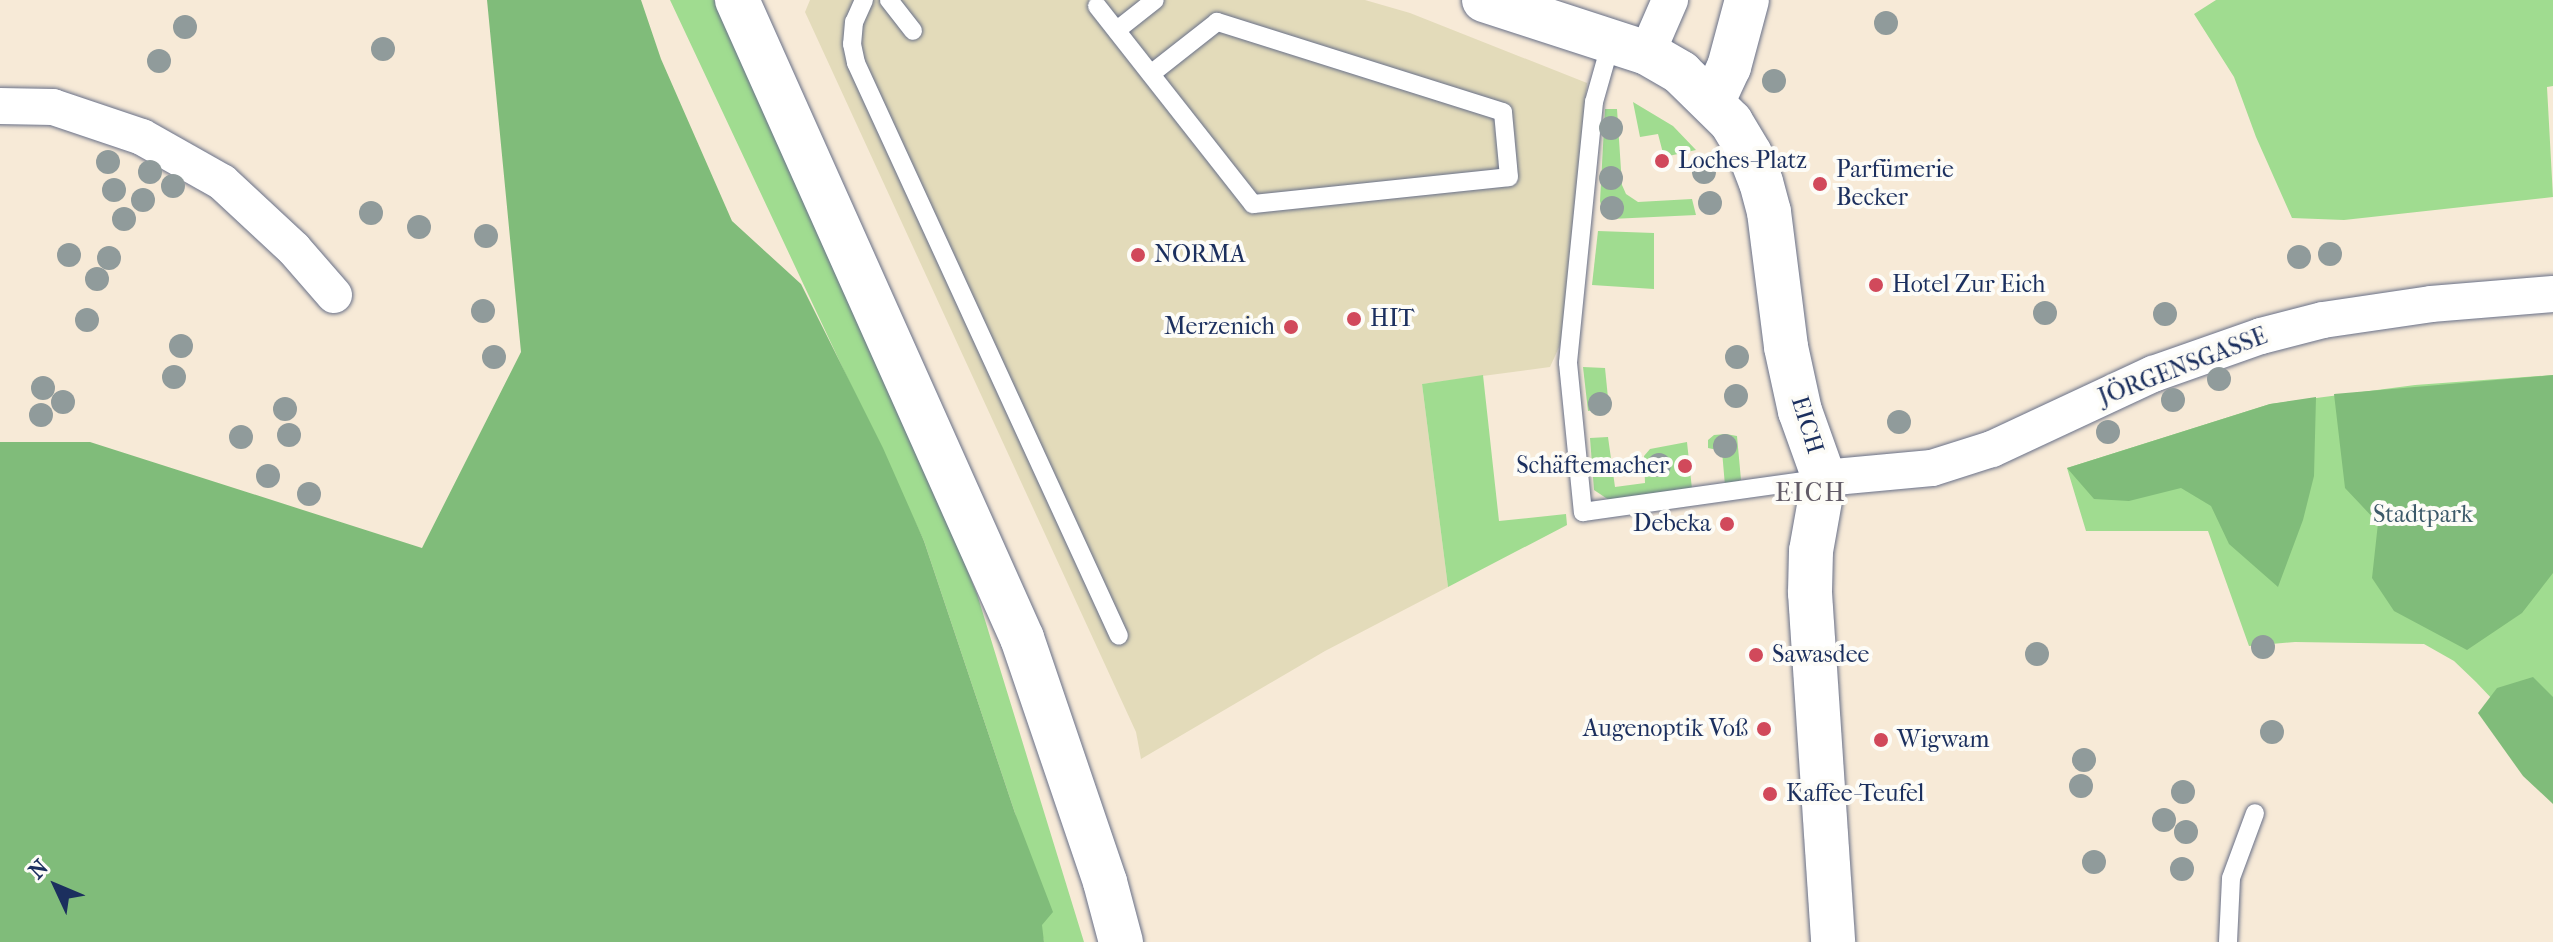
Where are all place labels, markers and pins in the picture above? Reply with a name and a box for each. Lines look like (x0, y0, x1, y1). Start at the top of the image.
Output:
place label: Loches-Platz (1678, 147, 1807, 175)
marker: Loches-Platz (1653, 152, 1671, 170)
place label: Parfümerie Becker (1836, 156, 1954, 212)
marker: Parfümerie Becker (1811, 175, 1829, 193)
place label: NORMA (1154, 241, 1246, 269)
marker: NORMA (1129, 246, 1147, 264)
place label: Hotel Zur Eich (1892, 271, 2045, 299)
marker: Hotel Zur Eich (1867, 276, 1885, 294)
place label: HIT (1370, 305, 1415, 333)
marker: HIT (1345, 310, 1363, 328)
place label: Merzenich (1164, 313, 1275, 341)
marker: Merzenich (1282, 318, 1300, 336)
place label: Schäftemacher (1516, 452, 1669, 480)
marker: Schäftemacher (1676, 457, 1694, 475)
place label: Debeka (1633, 510, 1711, 538)
marker: Debeka (1718, 515, 1736, 533)
place label: Sawasdee (1772, 641, 1869, 669)
marker: Sawasdee (1747, 646, 1765, 664)
place label: Augenoptik Voß (1583, 715, 1748, 743)
marker: Augenoptik Voß (1755, 720, 1773, 738)
place label: Wigwam (1897, 726, 1989, 754)
marker: Wigwam (1872, 731, 1890, 749)
place label: Kaffee-Teufel (1786, 780, 1924, 808)
marker: Kaffee-Teufel (1761, 785, 1779, 803)

